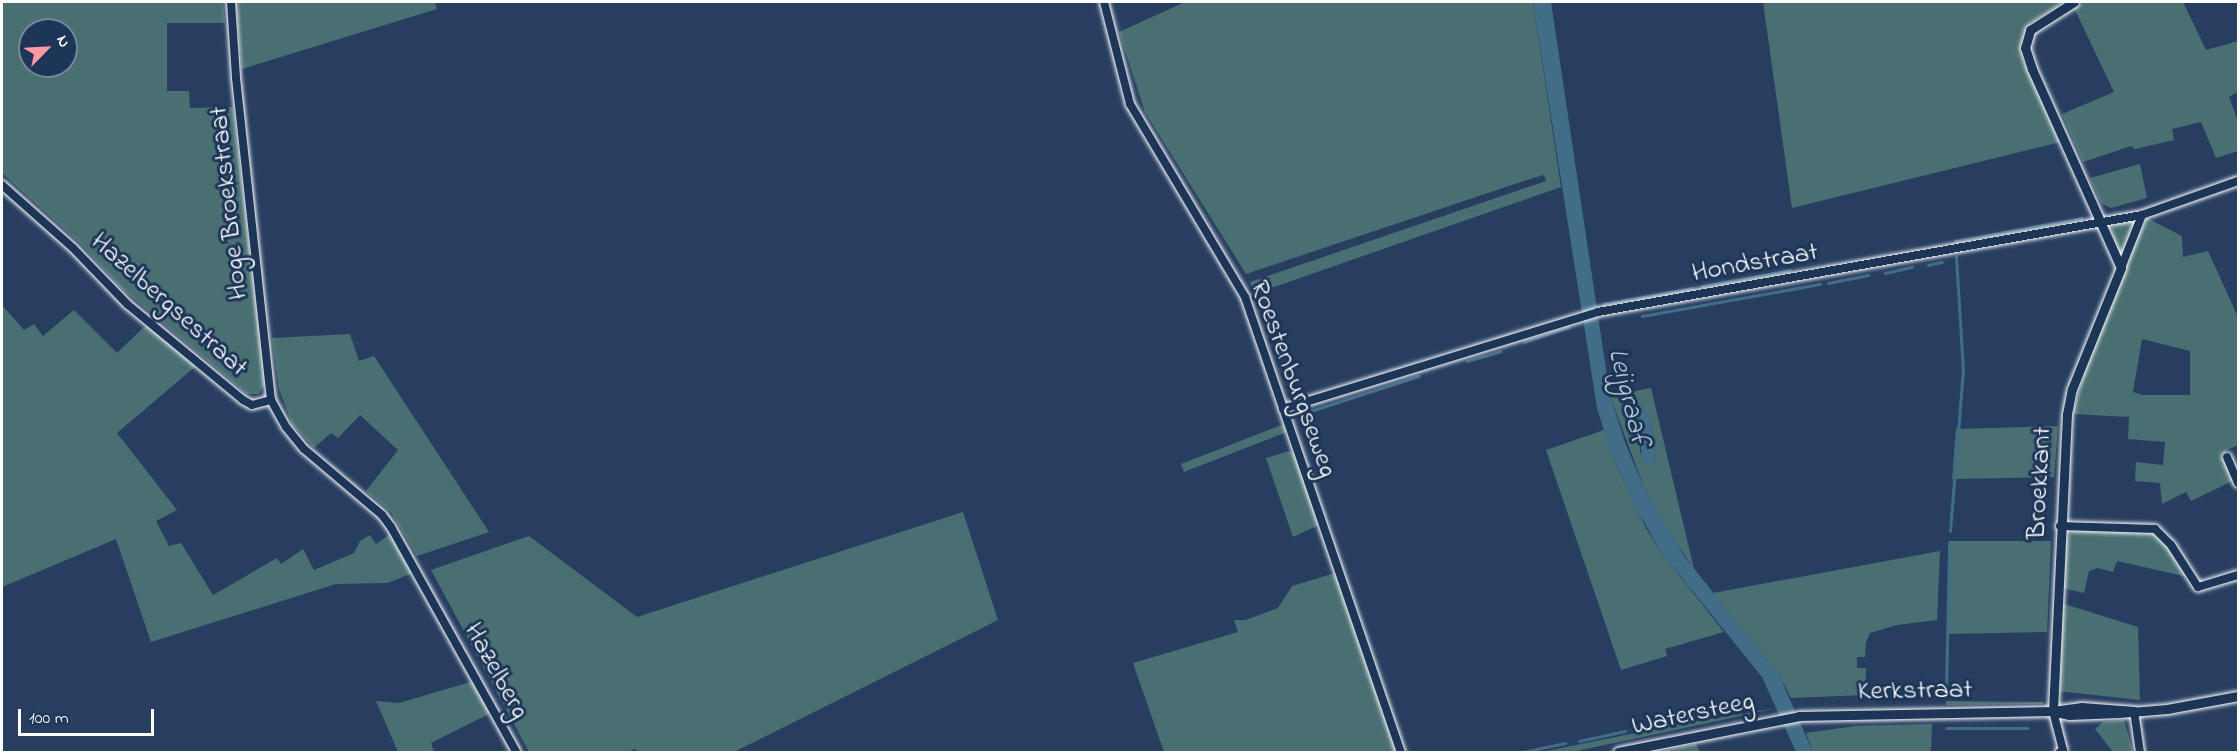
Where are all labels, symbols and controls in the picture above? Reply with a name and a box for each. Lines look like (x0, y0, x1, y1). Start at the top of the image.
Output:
north arrow (18, 18, 78, 78)
text: N (49, 32, 76, 51)
street label: Hoge Broekstraat (203, 105, 255, 301)
street label: Hazelbergsestraat (84, 226, 254, 384)
street label: Hondstraat (1689, 236, 1821, 290)
street label: Roestenburgseweg (1242, 276, 1344, 482)
water label: Leijgraaf (1599, 345, 1655, 449)
street label: Broekkant (2021, 426, 2059, 540)
street label: Hazelberg (456, 617, 536, 725)
street label: Kerkstraat (1857, 674, 1973, 708)
street label: Watersteeg (1629, 685, 1757, 743)
scale bar (21, 697, 158, 735)
text: 100 m (29, 706, 69, 732)

